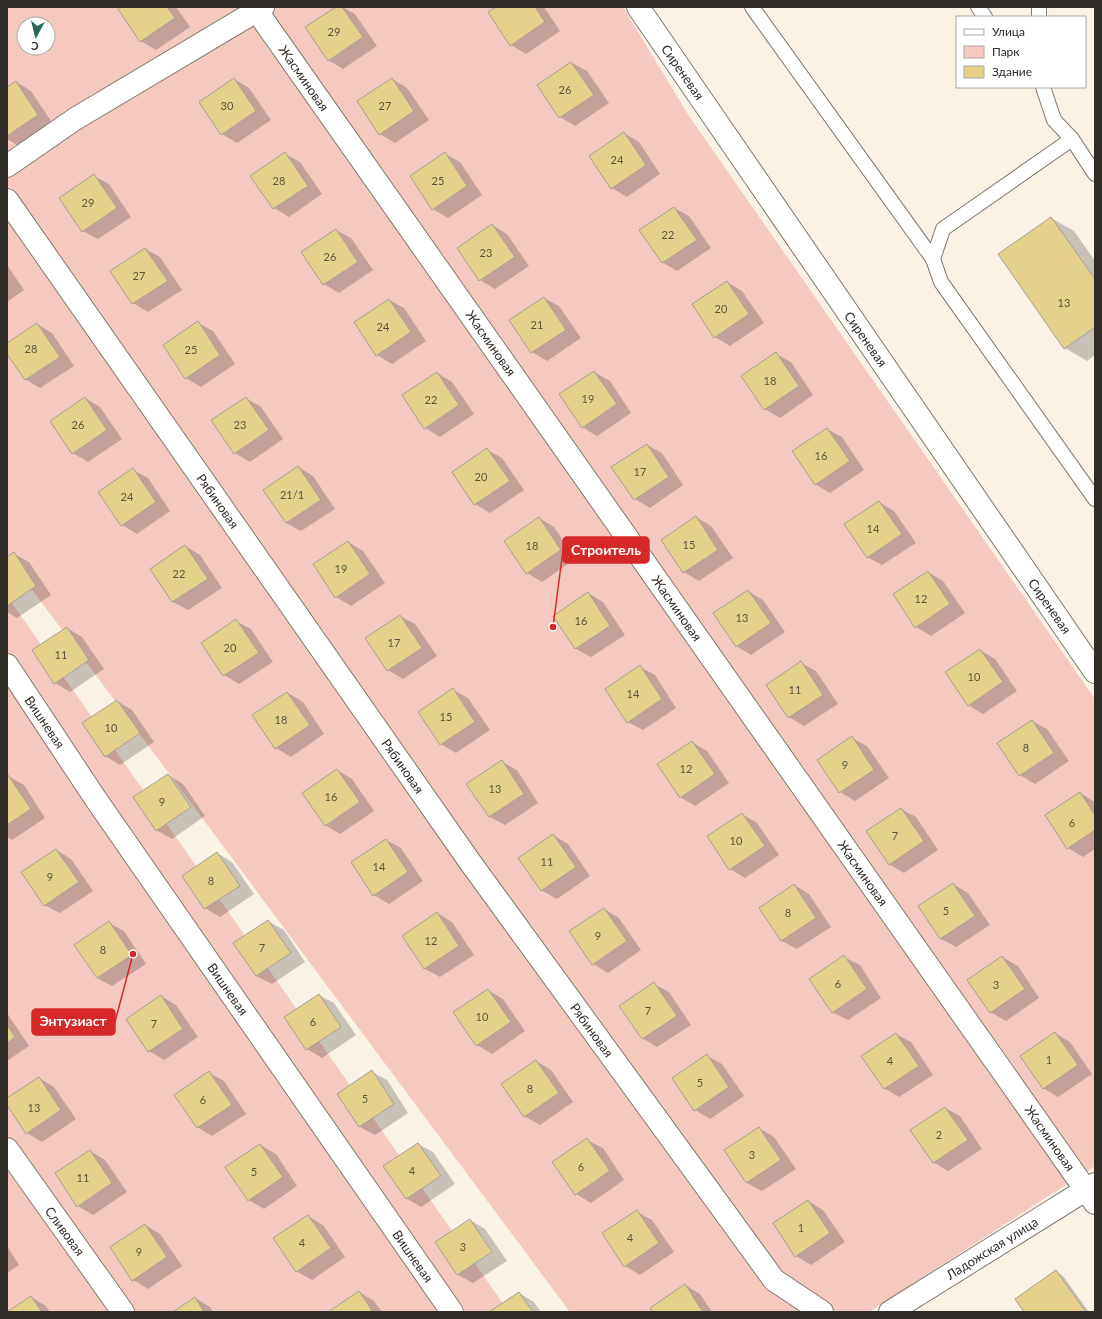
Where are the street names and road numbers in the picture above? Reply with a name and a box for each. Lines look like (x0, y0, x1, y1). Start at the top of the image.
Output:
street label: Сиреневая (658, 41, 708, 103)
street label: Жасминовая (275, 42, 333, 114)
street label: Жасминовая (462, 307, 520, 379)
street label: Сиреневая (841, 308, 891, 370)
street label: Рябиновая (193, 471, 243, 531)
street label: Жасминовая (648, 572, 706, 644)
street label: Сиреневая (1025, 575, 1075, 637)
street label: Вишневая (22, 693, 68, 751)
street label: Рябиновая (378, 736, 428, 796)
street label: Жасминовая (834, 837, 892, 909)
street label: Вишневая (204, 960, 252, 1018)
street label: Рябиновая (567, 1000, 617, 1060)
street label: Жасминовая (1021, 1102, 1079, 1174)
street label: Сливовая (42, 1203, 88, 1259)
street label: Ладожская улица (942, 1213, 1041, 1283)
street label: Вишневая (389, 1227, 437, 1285)

